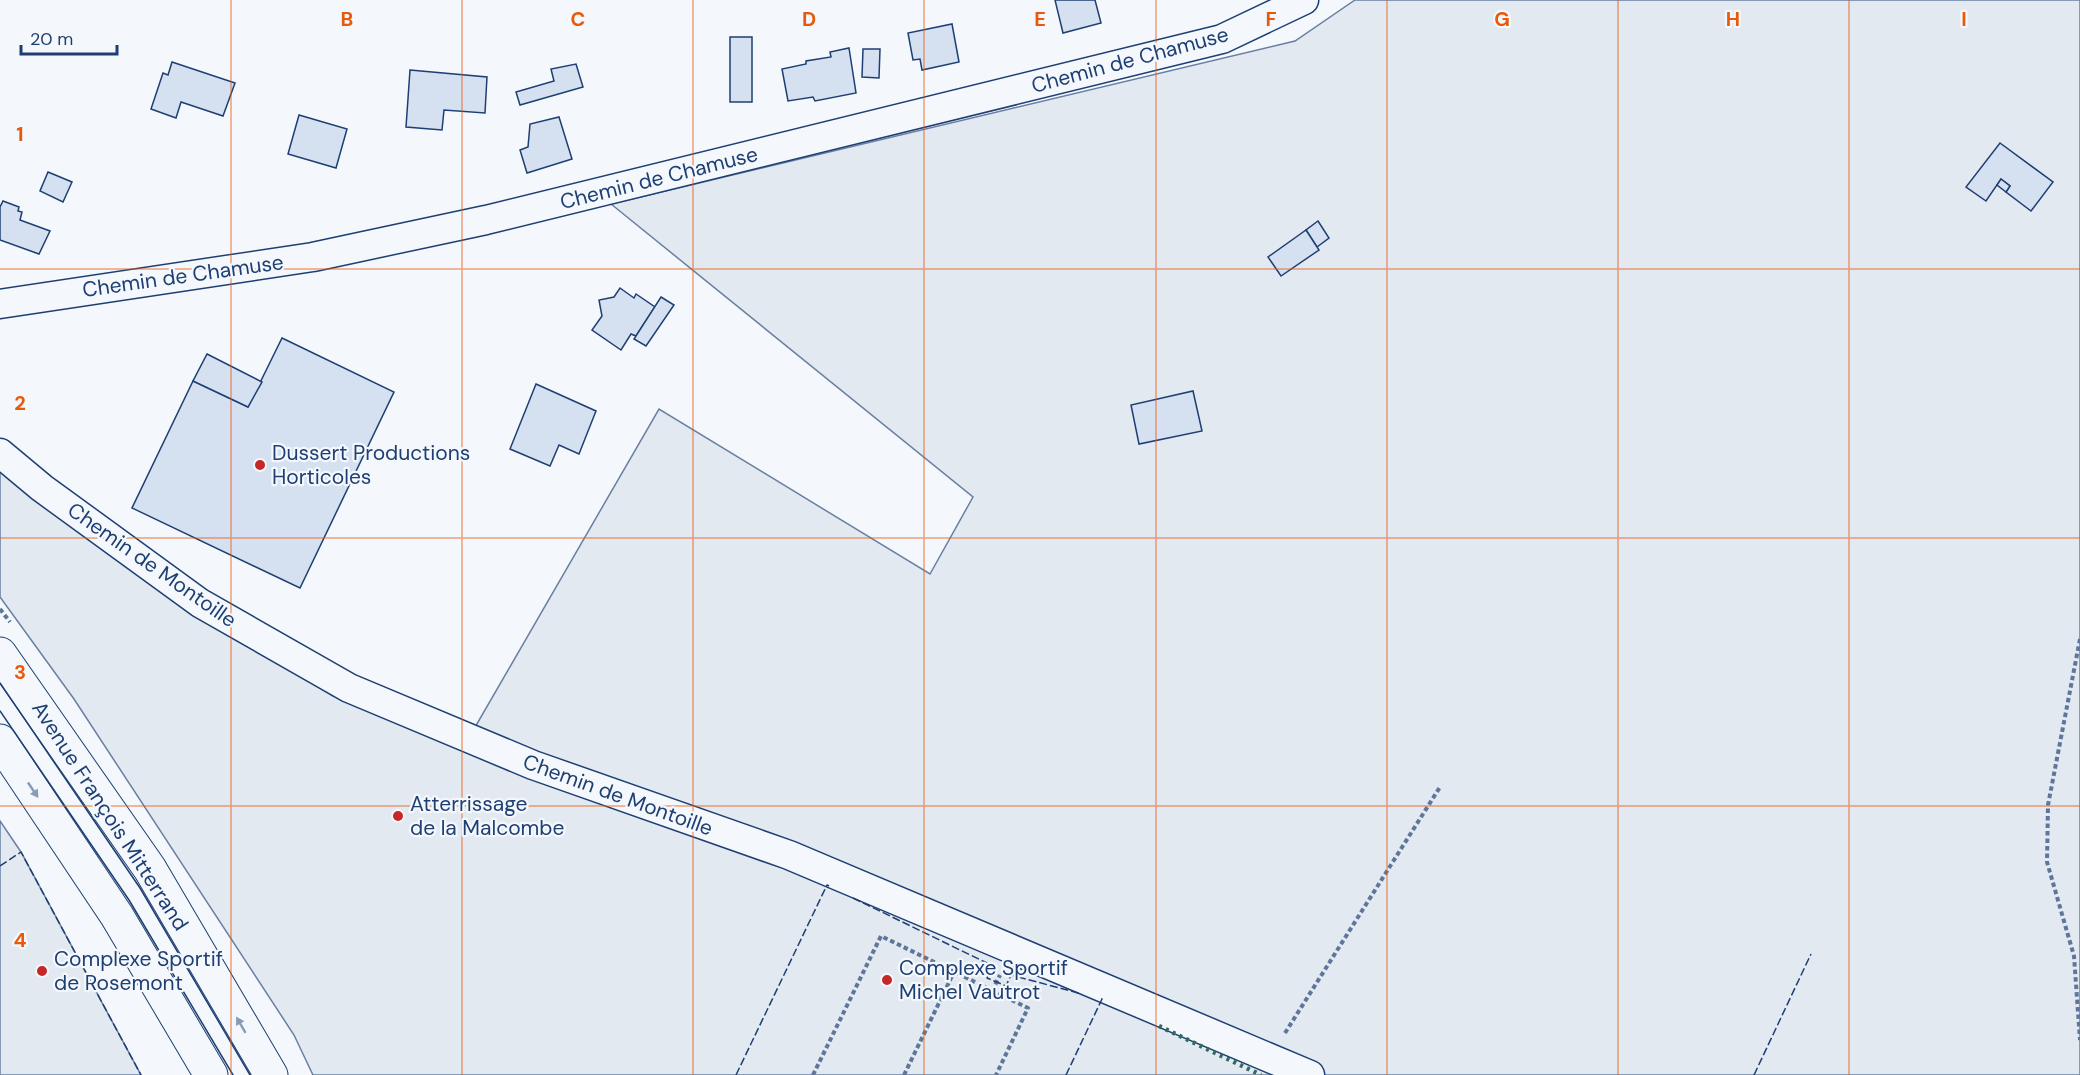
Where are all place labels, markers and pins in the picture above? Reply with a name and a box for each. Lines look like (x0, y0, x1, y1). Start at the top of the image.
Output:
place label: Dussert Productions Horticoles (272, 439, 470, 491)
marker: Dussert Productions Horticoles (253, 458, 267, 472)
place label: Atterrissage de la Malcombe (410, 790, 564, 842)
marker: Atterrissage de la Malcombe (391, 809, 405, 823)
place label: Complexe Sportif de Rosemont (54, 945, 223, 997)
place label: Complexe Sportif Michel Vautrot (899, 954, 1068, 1006)
marker: Complexe Sportif de Rosemont (35, 964, 49, 978)
marker: Complexe Sportif Michel Vautrot (880, 973, 894, 987)

